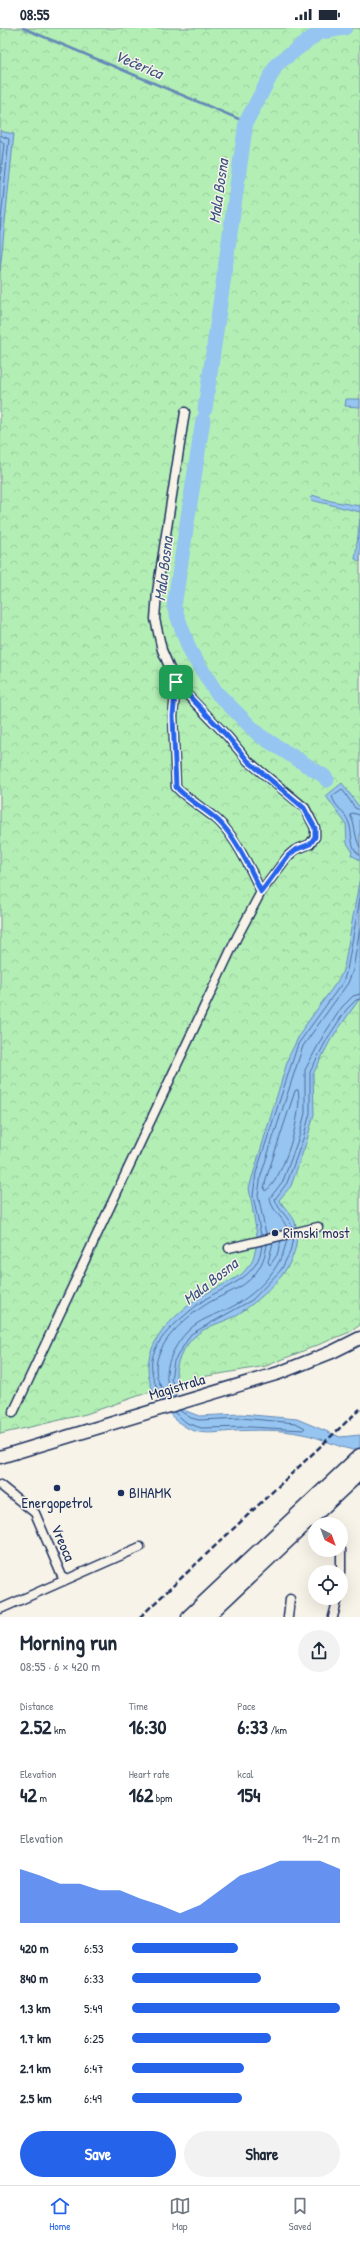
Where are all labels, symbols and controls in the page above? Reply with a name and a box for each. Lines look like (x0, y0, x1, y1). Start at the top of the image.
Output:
text: 08:55 (20, 4, 49, 25)
water label: Večerica (112, 44, 168, 85)
water label: Mala Bosna (203, 156, 234, 224)
water label: Mala Bosna (148, 534, 178, 602)
pin (159, 665, 193, 699)
icon: arrive (165, 671, 187, 693)
place label: Rimski most (283, 1222, 350, 1243)
marker: Rimski most (270, 1228, 280, 1238)
water label: Mala Bosna (178, 1252, 243, 1309)
street label: Magistrala (146, 1368, 207, 1405)
place label: BIHAMK (129, 1482, 171, 1503)
marker: Energopetrol (52, 1483, 62, 1493)
marker: BIHAMK (116, 1488, 126, 1498)
place label: Energopetrol (21, 1492, 93, 1513)
north arrow (308, 1517, 348, 1557)
map controls (308, 1517, 348, 1605)
street label: Vreoca (46, 1521, 81, 1564)
button: locate (308, 1565, 348, 1605)
text: Morning run (20, 1627, 117, 1657)
button: share (298, 1630, 340, 1672)
text: 08:55 · 6 × 420 m (20, 1657, 100, 1675)
text: Distance (20, 1699, 54, 1713)
text: Time (129, 1699, 148, 1713)
text: Pace (237, 1699, 256, 1713)
text: 2.52 (20, 1713, 51, 1740)
text: 16:30 (129, 1713, 166, 1740)
text: 6:33 (237, 1713, 268, 1740)
text: km (51, 1723, 66, 1737)
text: /km (268, 1723, 287, 1737)
text: Elevation (20, 1767, 57, 1781)
text: Heart rate (129, 1767, 170, 1781)
text: kcal (237, 1767, 253, 1781)
text: 42 (20, 1781, 37, 1808)
text: 162 (129, 1781, 153, 1808)
text: 154 (237, 1781, 261, 1808)
text: m (37, 1791, 47, 1805)
text: bpm (153, 1791, 173, 1805)
text: Elevation (20, 1829, 63, 1847)
text: 14–21 m (302, 1829, 340, 1847)
text: 420 m (20, 1939, 49, 1957)
text: 6:53 (84, 1939, 104, 1957)
text: 840 m (20, 1969, 48, 1987)
text: 6:33 (84, 1969, 104, 1987)
text: 1.3 km (20, 1999, 51, 2017)
text: 5:49 (84, 1999, 102, 2017)
text: 1.7 km (20, 2029, 51, 2047)
text: 6:25 (84, 2029, 104, 2047)
text: 2.1 km (20, 2059, 51, 2077)
text: 6:47 (84, 2059, 104, 2077)
text: 2.5 km (20, 2089, 52, 2107)
text: 6:49 (84, 2089, 102, 2107)
button: Save (20, 2131, 176, 2177)
button: Share (184, 2131, 340, 2177)
tab: Home (49, 2195, 71, 2233)
tab: Map (169, 2195, 191, 2233)
tab: Saved (289, 2195, 311, 2233)

